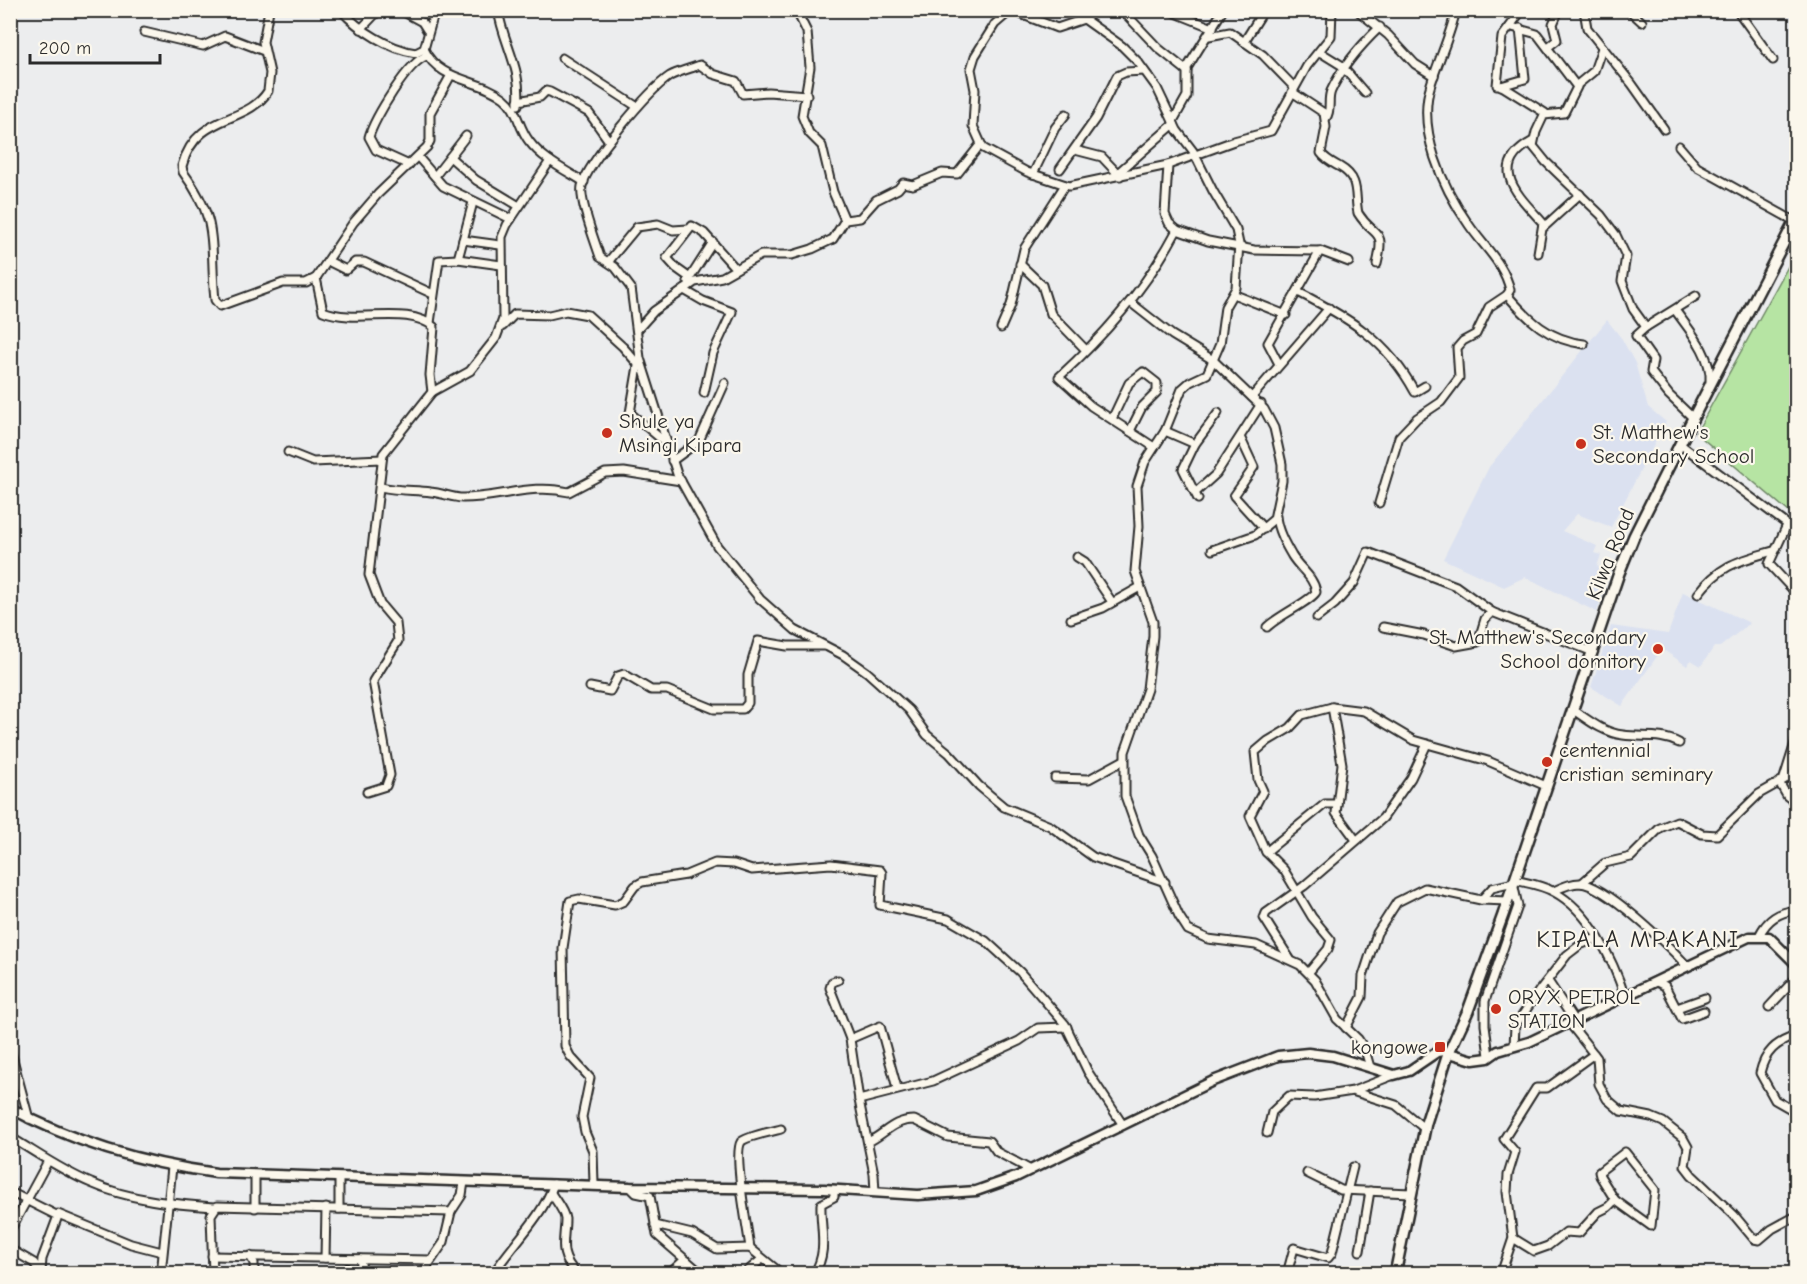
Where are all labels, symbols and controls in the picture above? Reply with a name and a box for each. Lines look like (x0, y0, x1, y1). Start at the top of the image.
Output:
scale bar (30, 27, 160, 65)
text: 200 m (39, 38, 91, 59)
place label: Shule ya Msingi Kipara (619, 409, 742, 457)
place label: St. Matthew's Secondary School (1593, 420, 1754, 468)
marker: Shule ya Msingi Kipara (600, 426, 614, 440)
marker: St. Matthew's Secondary School (1574, 437, 1588, 451)
street label: Kilwa Road (1581, 505, 1639, 603)
place label: St. Matthew's Secondary School domitory (1429, 625, 1647, 673)
marker: St. Matthew's Secondary School domitory (1651, 642, 1665, 656)
place label: centennial cristian seminary (1559, 738, 1713, 786)
marker: centennial cristian seminary (1540, 755, 1554, 769)
district label: KIPALA MPAKANI (1536, 925, 1740, 953)
place label: ORYX PETROL STATION (1508, 985, 1640, 1033)
marker: ORYX PETROL STATION (1489, 1002, 1503, 1016)
place label: kongowe (1351, 1035, 1428, 1059)
marker: kongowe (1433, 1040, 1447, 1054)

